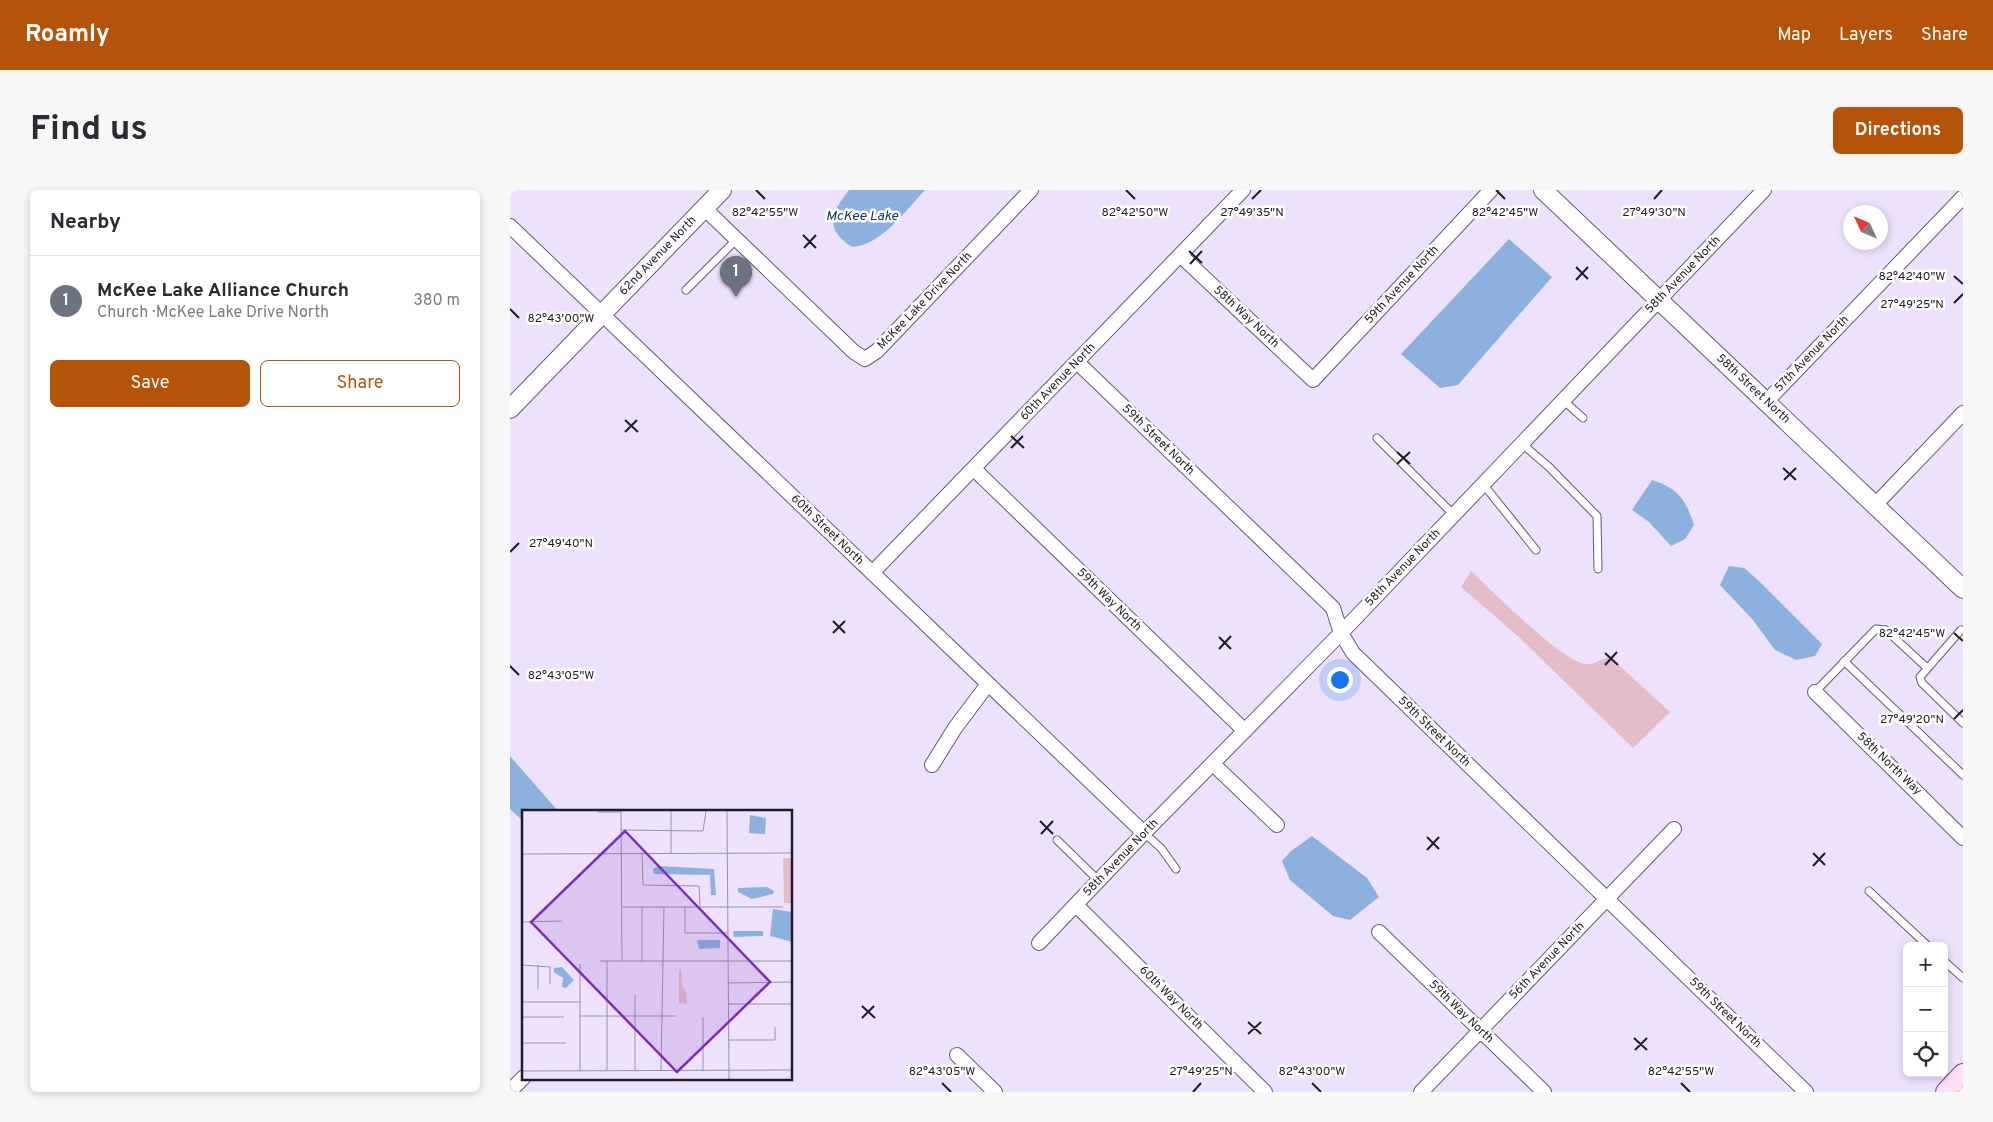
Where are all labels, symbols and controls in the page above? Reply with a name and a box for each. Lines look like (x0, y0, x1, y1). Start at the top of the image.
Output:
text: Roamly (25, 20, 110, 50)
text: Map (1777, 24, 1811, 47)
text: Layers (1839, 24, 1893, 47)
text: Share (1921, 24, 1968, 47)
button: Directions (1833, 107, 1963, 154)
text: Find us (30, 108, 148, 152)
text: 82°42'55"W (732, 205, 798, 221)
text: 82°42'50"W (1102, 205, 1168, 221)
text: 27°49'35"N (1220, 205, 1284, 221)
text: 82°42'45"W (1472, 205, 1538, 221)
text: 27°49'30"N (1622, 205, 1686, 221)
north arrow (1843, 205, 1888, 250)
water label: McKee Lake (826, 208, 899, 225)
text: Nearby (50, 209, 121, 236)
street label: 62nd Avenue North (616, 213, 700, 299)
street label: 58th Avenue North (1642, 233, 1724, 317)
street label: 59th Avenue North (1361, 242, 1443, 328)
street label: McKee Lake Drive North (874, 249, 976, 353)
pin: 1 (720, 256, 752, 297)
text: 82°42'40"W (1879, 269, 1945, 285)
text: McKee Lake Alliance Church (97, 279, 349, 303)
street label: 58th Way North (1210, 282, 1282, 352)
text: 1 (63, 291, 69, 311)
text: 380 m (413, 291, 460, 311)
text: 27°49'25"N (1880, 297, 1944, 313)
text: Church · McKee Lake Drive North (97, 303, 329, 323)
text: 82°43'00"W (528, 311, 594, 327)
street label: 57th Avenue North (1771, 312, 1853, 396)
street label: 60th Avenue North (1017, 340, 1099, 424)
street label: 58th Street North (1713, 351, 1793, 427)
button: Save (50, 360, 250, 407)
button: Share (260, 360, 460, 407)
street label: 59th Street North (1118, 401, 1198, 479)
street label: 60th Street North (787, 491, 867, 569)
street label: 58th Avenue North (1362, 526, 1444, 610)
text: 27°49'40"N (529, 536, 593, 552)
street label: 59th Way North (1073, 565, 1145, 635)
text: 82°42'45"W (1879, 626, 1945, 642)
your location (1327, 667, 1353, 693)
text: 82°43'05"W (528, 668, 594, 684)
street label: 59th Street North (1394, 693, 1474, 771)
text: 27°49'20"N (1880, 712, 1944, 728)
street label: 58th North Way (1853, 729, 1925, 799)
inset map (522, 810, 792, 1080)
street label: 58th Avenue North (1080, 816, 1162, 900)
street label: 56th Avenue North (1506, 919, 1588, 1003)
map controls (1903, 942, 1948, 1077)
button: + (1903, 942, 1948, 987)
street label: 60th Way North (1135, 962, 1207, 1034)
street label: 59th Street North (1685, 974, 1765, 1052)
street label: 59th Way North (1425, 977, 1497, 1047)
button: − (1903, 987, 1948, 1032)
button: locate (1903, 1032, 1948, 1077)
text: 82°43'05"W (909, 1064, 975, 1080)
text: 27°49'25"N (1169, 1064, 1233, 1080)
text: 82°43'00"W (1279, 1064, 1345, 1080)
text: 82°42'55"W (1648, 1064, 1714, 1080)

